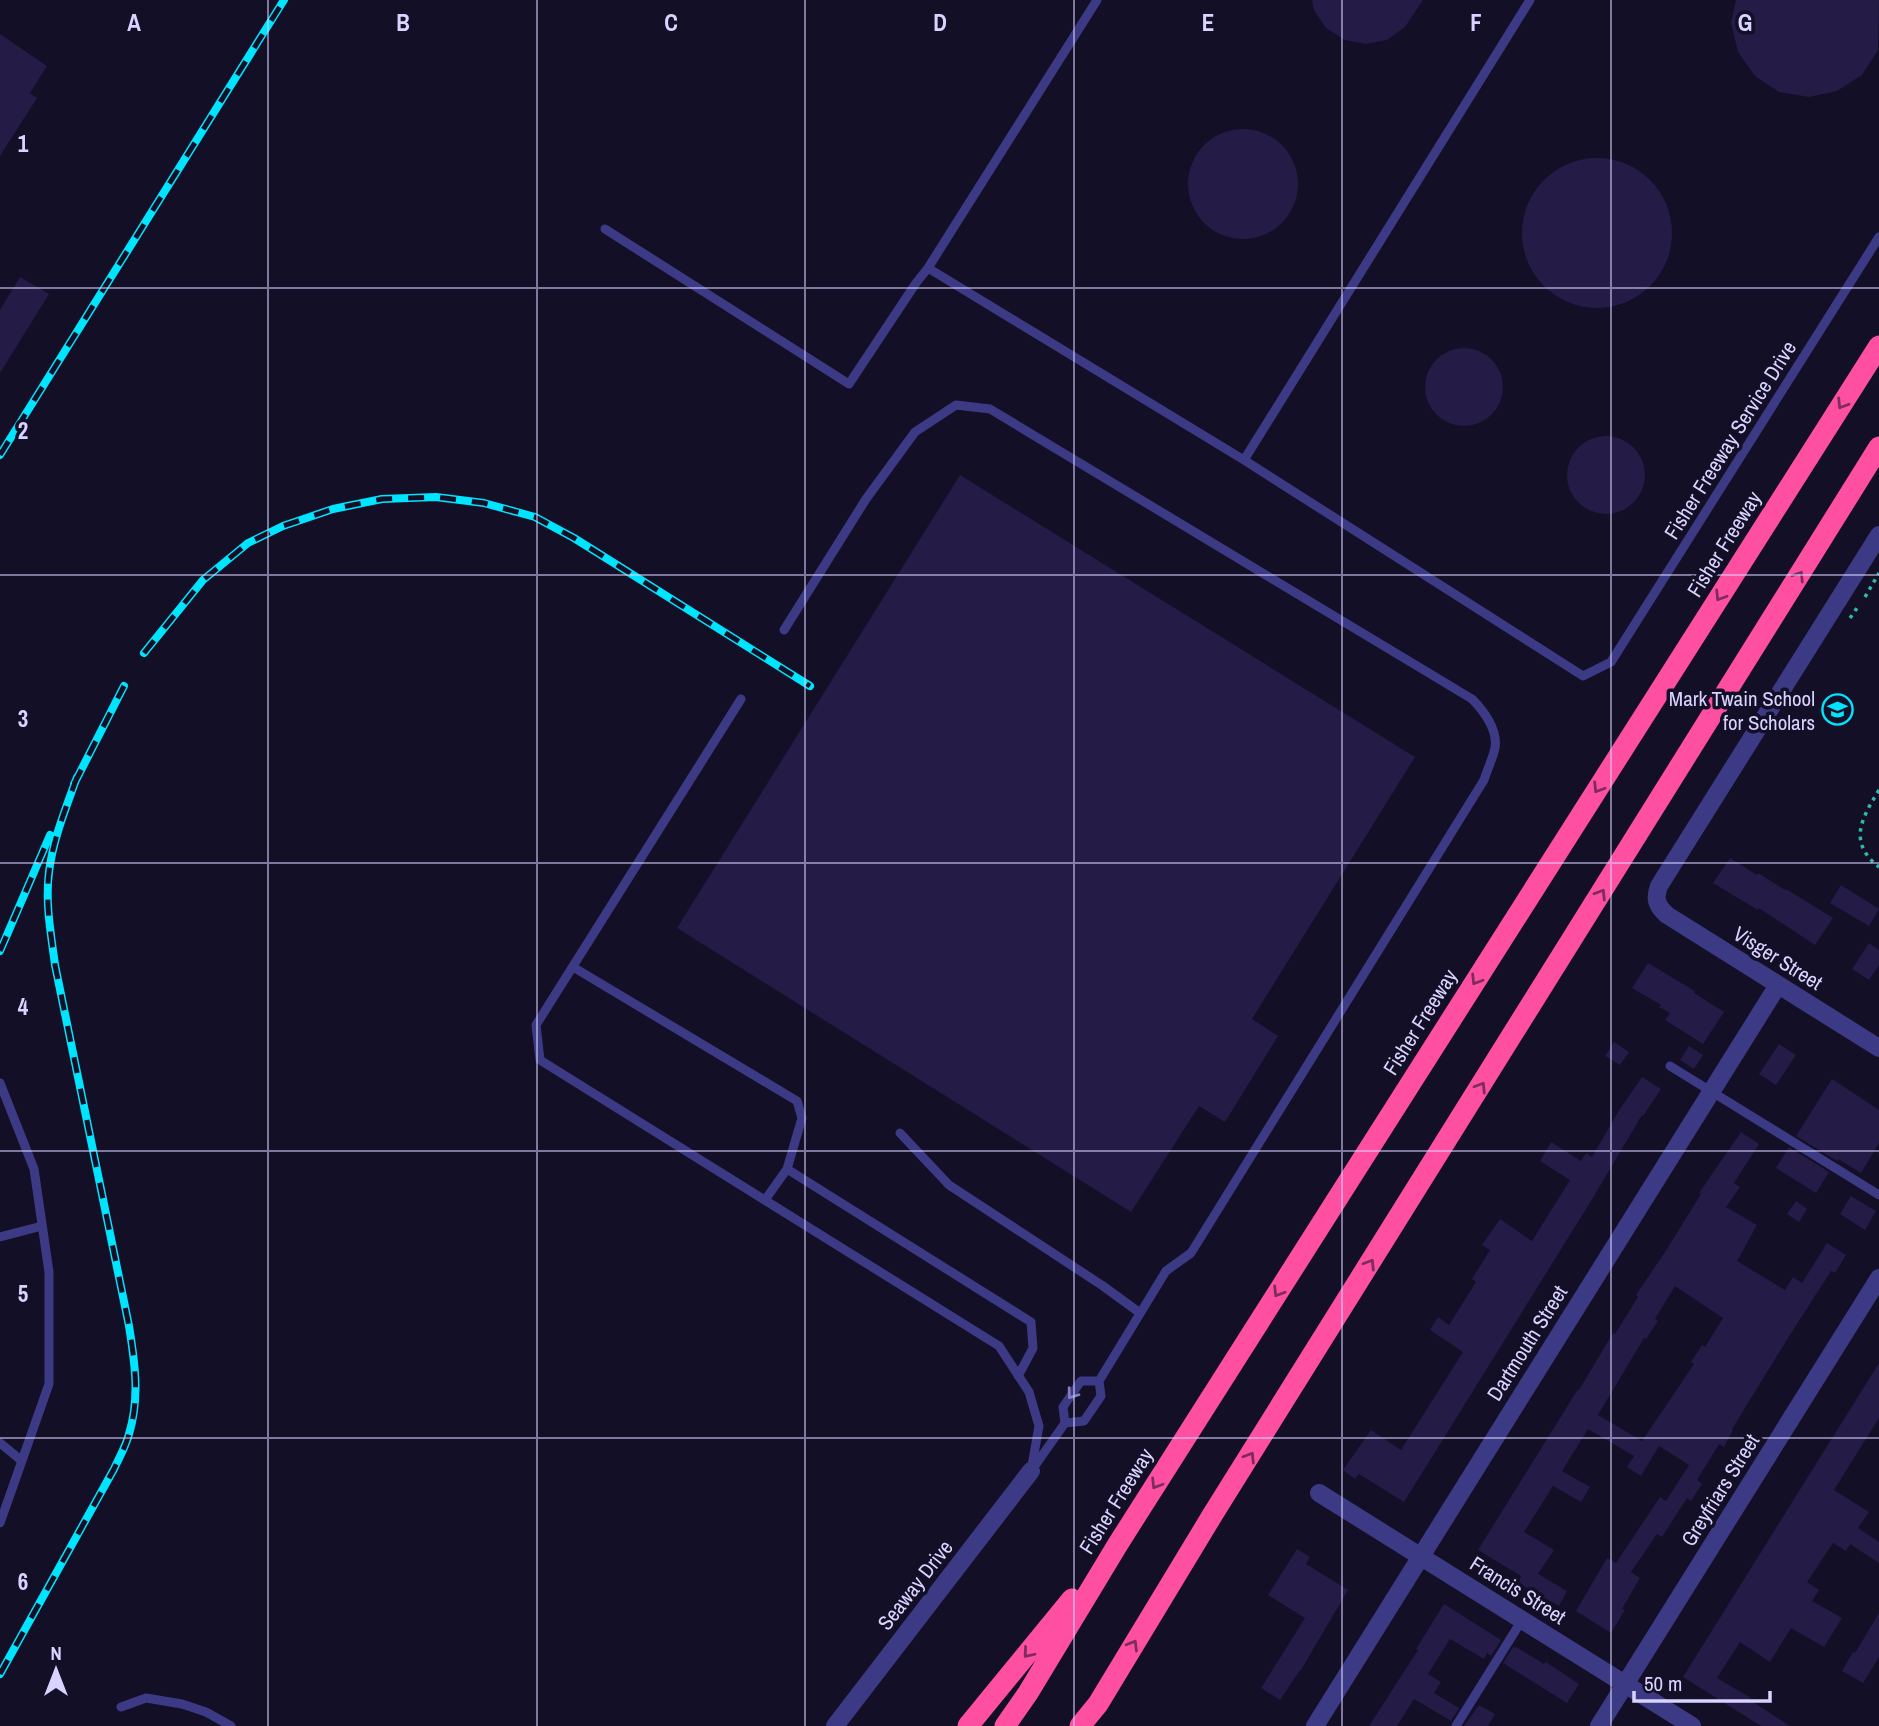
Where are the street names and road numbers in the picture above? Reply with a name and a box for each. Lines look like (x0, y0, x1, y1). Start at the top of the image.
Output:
street label: Fisher Freeway Service Drive (1659, 336, 1801, 544)
street label: Fisher Freeway (1682, 487, 1766, 601)
street label: Visger Street (1728, 919, 1828, 997)
street label: Fisher Freeway (1376, 963, 1464, 1080)
street label: Dartmouth Street (1480, 1280, 1574, 1406)
street label: Greyfriars Street (1674, 1428, 1766, 1552)
street label: Fisher Freeway (1072, 1442, 1160, 1559)
street label: Seaway Drive (871, 1534, 959, 1636)
street label: Francis Street (1464, 1549, 1572, 1631)

